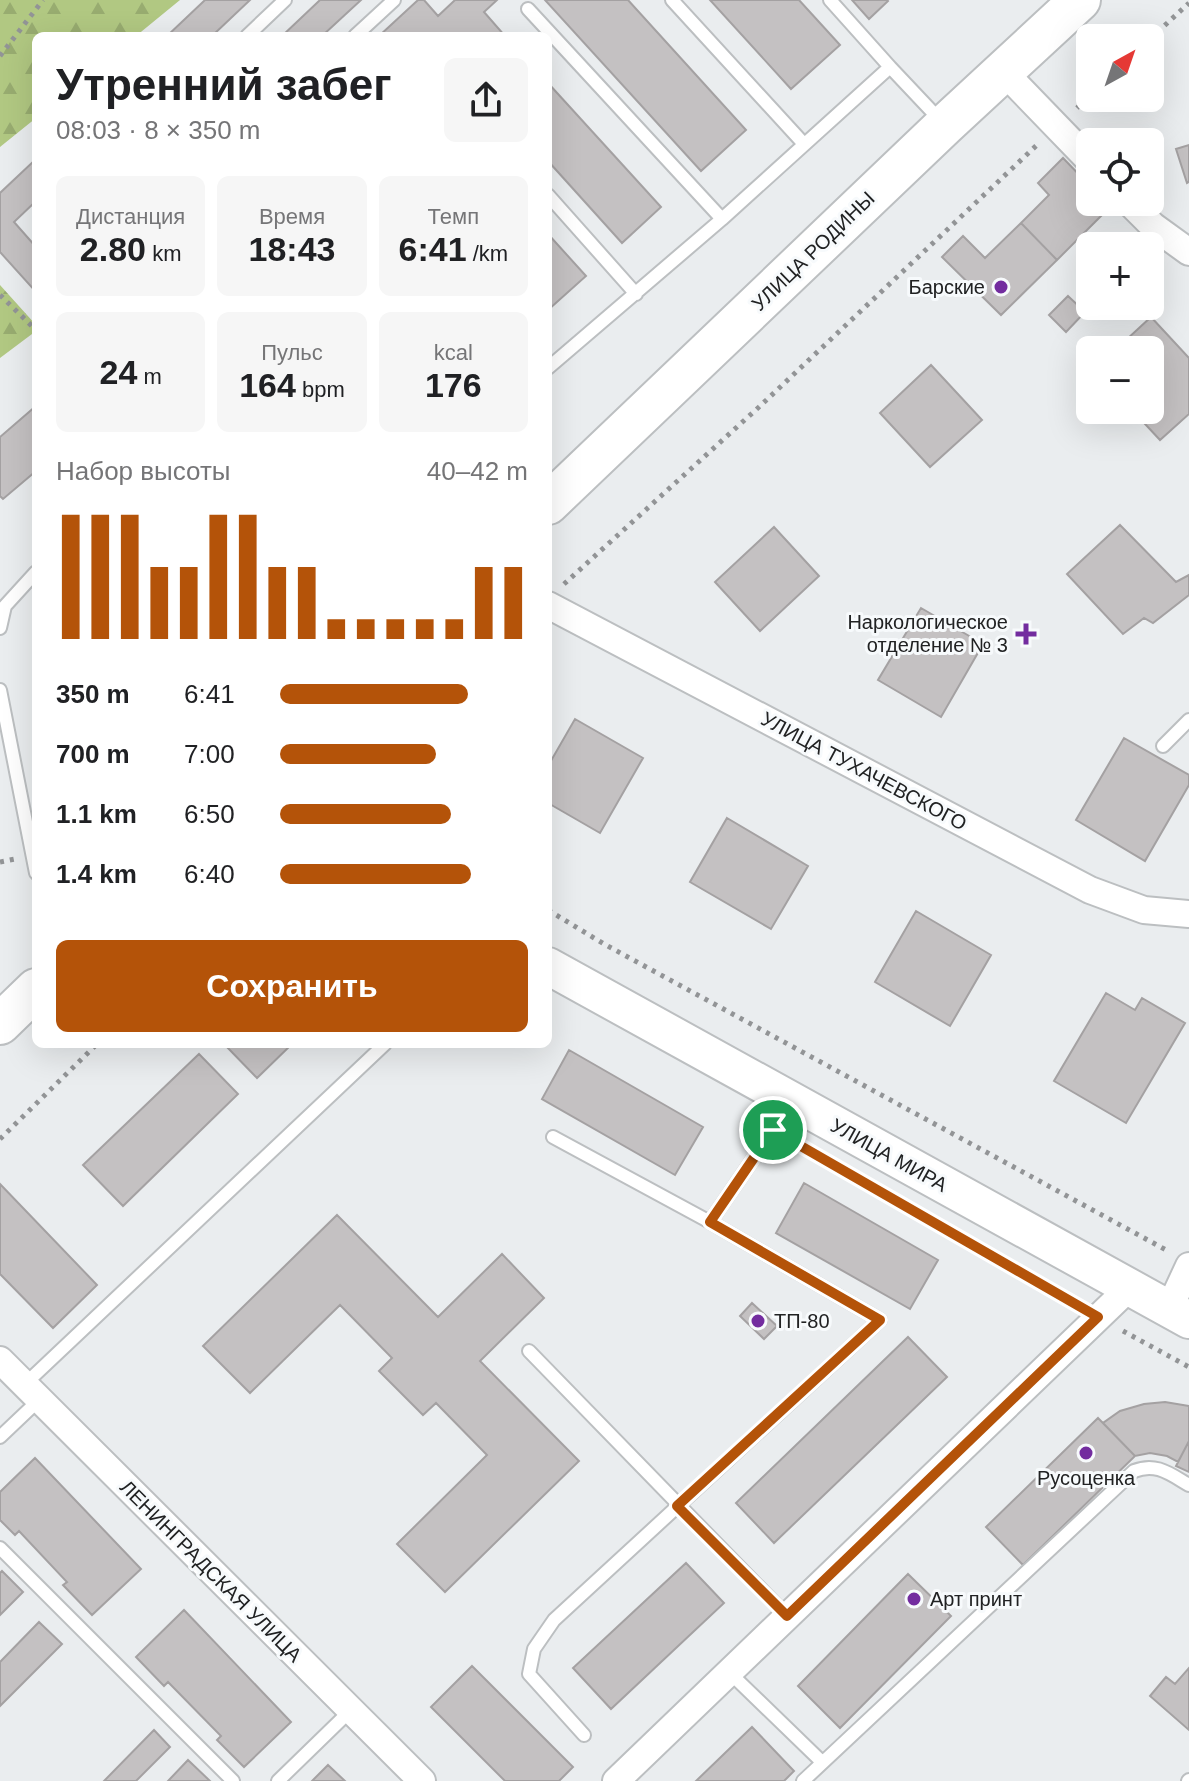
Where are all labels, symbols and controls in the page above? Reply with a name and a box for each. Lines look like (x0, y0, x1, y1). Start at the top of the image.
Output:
north arrow (1076, 24, 1164, 112)
map controls (1076, 24, 1164, 424)
button: share (444, 58, 528, 142)
text: Утренний забег (56, 60, 391, 109)
text: 08:03 · 8 × 350 m (56, 115, 261, 145)
button: locate (1076, 128, 1164, 216)
street label: УЛИЦА РОДИНЫ (747, 187, 879, 315)
text: Дистанция (76, 204, 185, 229)
text: Время (259, 204, 325, 229)
text: Темп (428, 204, 479, 229)
text: 2.80 (80, 230, 146, 268)
text: 18:43 (249, 230, 335, 268)
text: 6:41 (399, 230, 467, 268)
button: + (1076, 232, 1164, 320)
text: km (146, 241, 181, 266)
text: /km (467, 241, 508, 266)
place label: Барские (909, 276, 985, 298)
marker: Барские (992, 278, 1010, 296)
button: − (1076, 336, 1164, 424)
text: Пульс (261, 340, 323, 365)
text: kcal (434, 340, 473, 365)
text: 24 (100, 353, 137, 391)
text: m (137, 364, 162, 389)
text: 164 (239, 366, 296, 404)
text: 176 (425, 366, 482, 404)
text: bpm (296, 377, 345, 402)
text: Набор высоты (56, 456, 231, 486)
text: 40–42 m (427, 456, 528, 486)
place label: Наркологическое отделение № 3 (847, 611, 1008, 656)
marker: Наркологическое отделение № 3 (1015, 623, 1037, 645)
text: 350 m (56, 679, 130, 709)
text: 6:41 (184, 679, 235, 709)
street label: УЛИЦА ТУХАЧЕВСКОГО (758, 707, 970, 835)
text: 700 m (56, 739, 130, 769)
text: 7:00 (184, 739, 235, 769)
text: 1.1 km (56, 799, 137, 829)
text: 6:50 (184, 799, 235, 829)
text: 1.4 km (56, 859, 137, 889)
text: 6:40 (184, 859, 235, 889)
button: Сохранить (56, 940, 528, 1032)
pin (739, 1096, 807, 1164)
icon: arrive (751, 1108, 795, 1152)
street label: УЛИЦА МИРА (827, 1114, 952, 1196)
place label: ТП-80 (774, 1310, 830, 1332)
marker: ТП-80 (749, 1312, 767, 1330)
marker: Русоценка (1077, 1444, 1095, 1462)
place label: Русоценка (1037, 1467, 1136, 1489)
street label: ЛЕНИНГРАДСКАЯ УЛИЦА (116, 1476, 307, 1667)
place label: Арт принт (930, 1588, 1022, 1610)
marker: Арт принт (905, 1590, 923, 1608)

